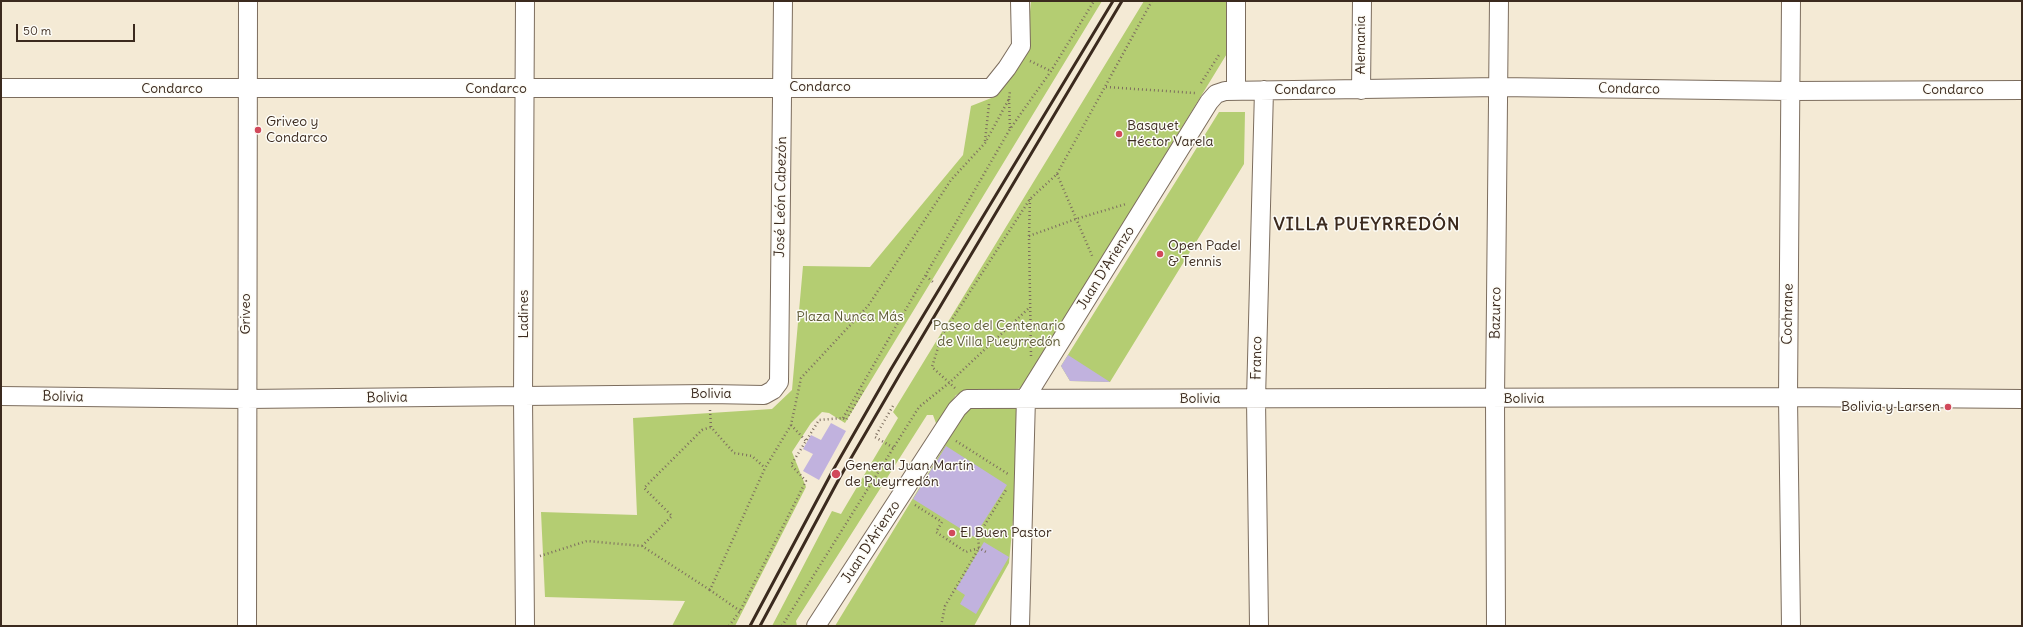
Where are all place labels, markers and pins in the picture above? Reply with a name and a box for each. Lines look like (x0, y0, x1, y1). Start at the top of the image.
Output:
place label: Griveo y Condarco (266, 114, 328, 146)
place label: Basquet Héctor Varela (1127, 118, 1213, 150)
marker: Griveo y Condarco (253, 125, 263, 135)
marker: Basquet Héctor Varela (1114, 129, 1124, 139)
place label: Open Padel & Tennis (1168, 238, 1241, 270)
marker: Open Padel & Tennis (1155, 249, 1165, 259)
place label: Bolivia y Larsen (1841, 399, 1940, 415)
marker: Bolivia y Larsen (1943, 402, 1953, 412)
place label: General Juan Martín de Pueyrredón (845, 458, 974, 490)
marker: General Juan Martín de Pueyrredón (830, 468, 842, 480)
place label: El Buen Pastor (960, 525, 1052, 541)
marker: El Buen Pastor (947, 528, 957, 538)

